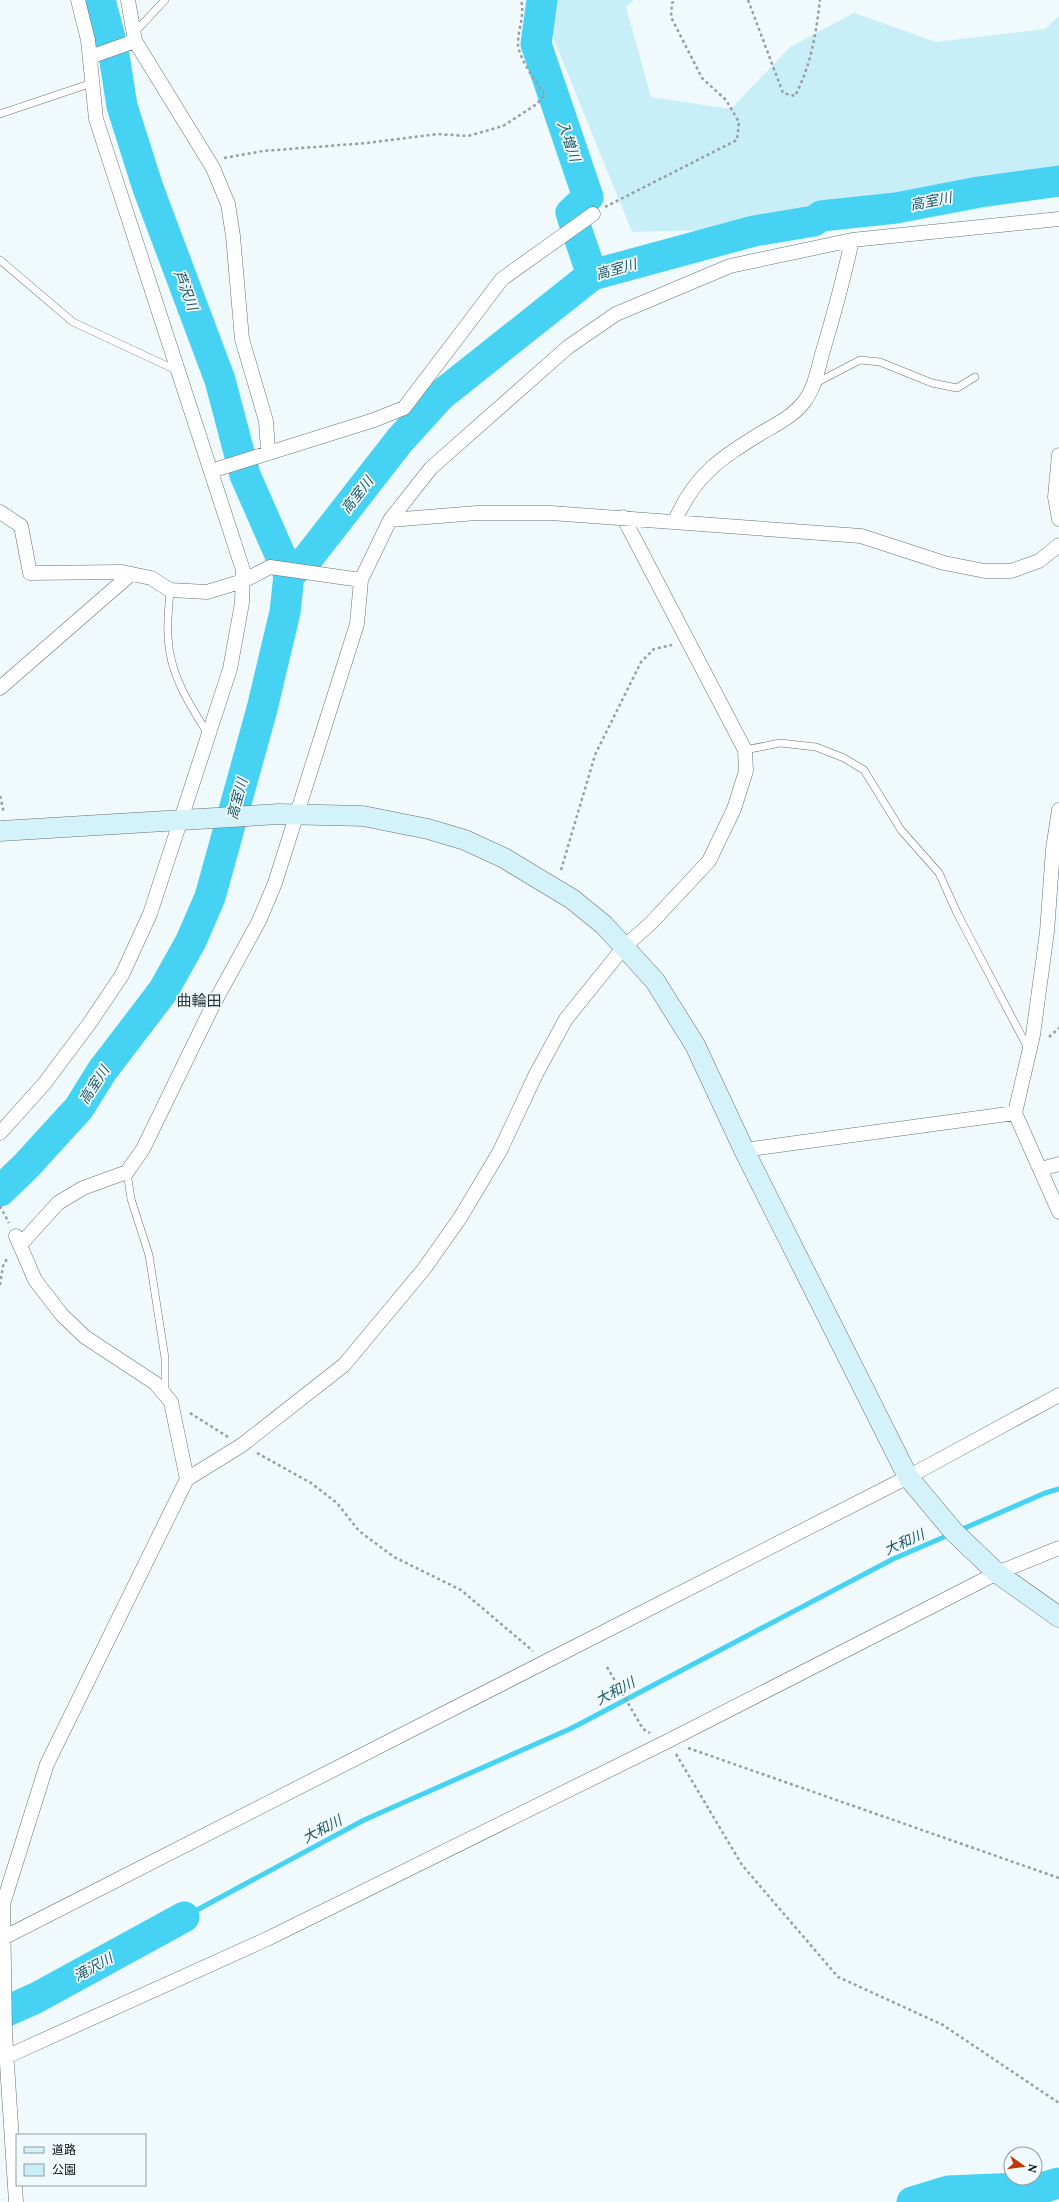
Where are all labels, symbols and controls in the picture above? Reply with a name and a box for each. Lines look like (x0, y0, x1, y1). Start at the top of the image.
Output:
water label: 入増川 (554, 118, 585, 166)
water label: 高室川 (909, 188, 955, 214)
water label: 高室川 (593, 254, 641, 283)
water label: 芦沢川 (170, 267, 203, 315)
water label: 高室川 (337, 471, 378, 517)
water label: 高室川 (223, 774, 252, 822)
district label: 曲輪田 (176, 991, 222, 1010)
water label: 高室川 (75, 1061, 114, 1108)
water label: 大和川 (881, 1524, 929, 1559)
water label: 大和川 (592, 1672, 640, 1709)
water label: 大和川 (299, 1810, 347, 1847)
water label: 滝沢川 (70, 1948, 117, 1985)
legend (16, 2134, 146, 2186)
text: 道路 (52, 2142, 76, 2157)
north arrow (1003, 2146, 1043, 2186)
text: 公園 (52, 2162, 76, 2177)
text: N (1025, 2163, 1041, 2175)

